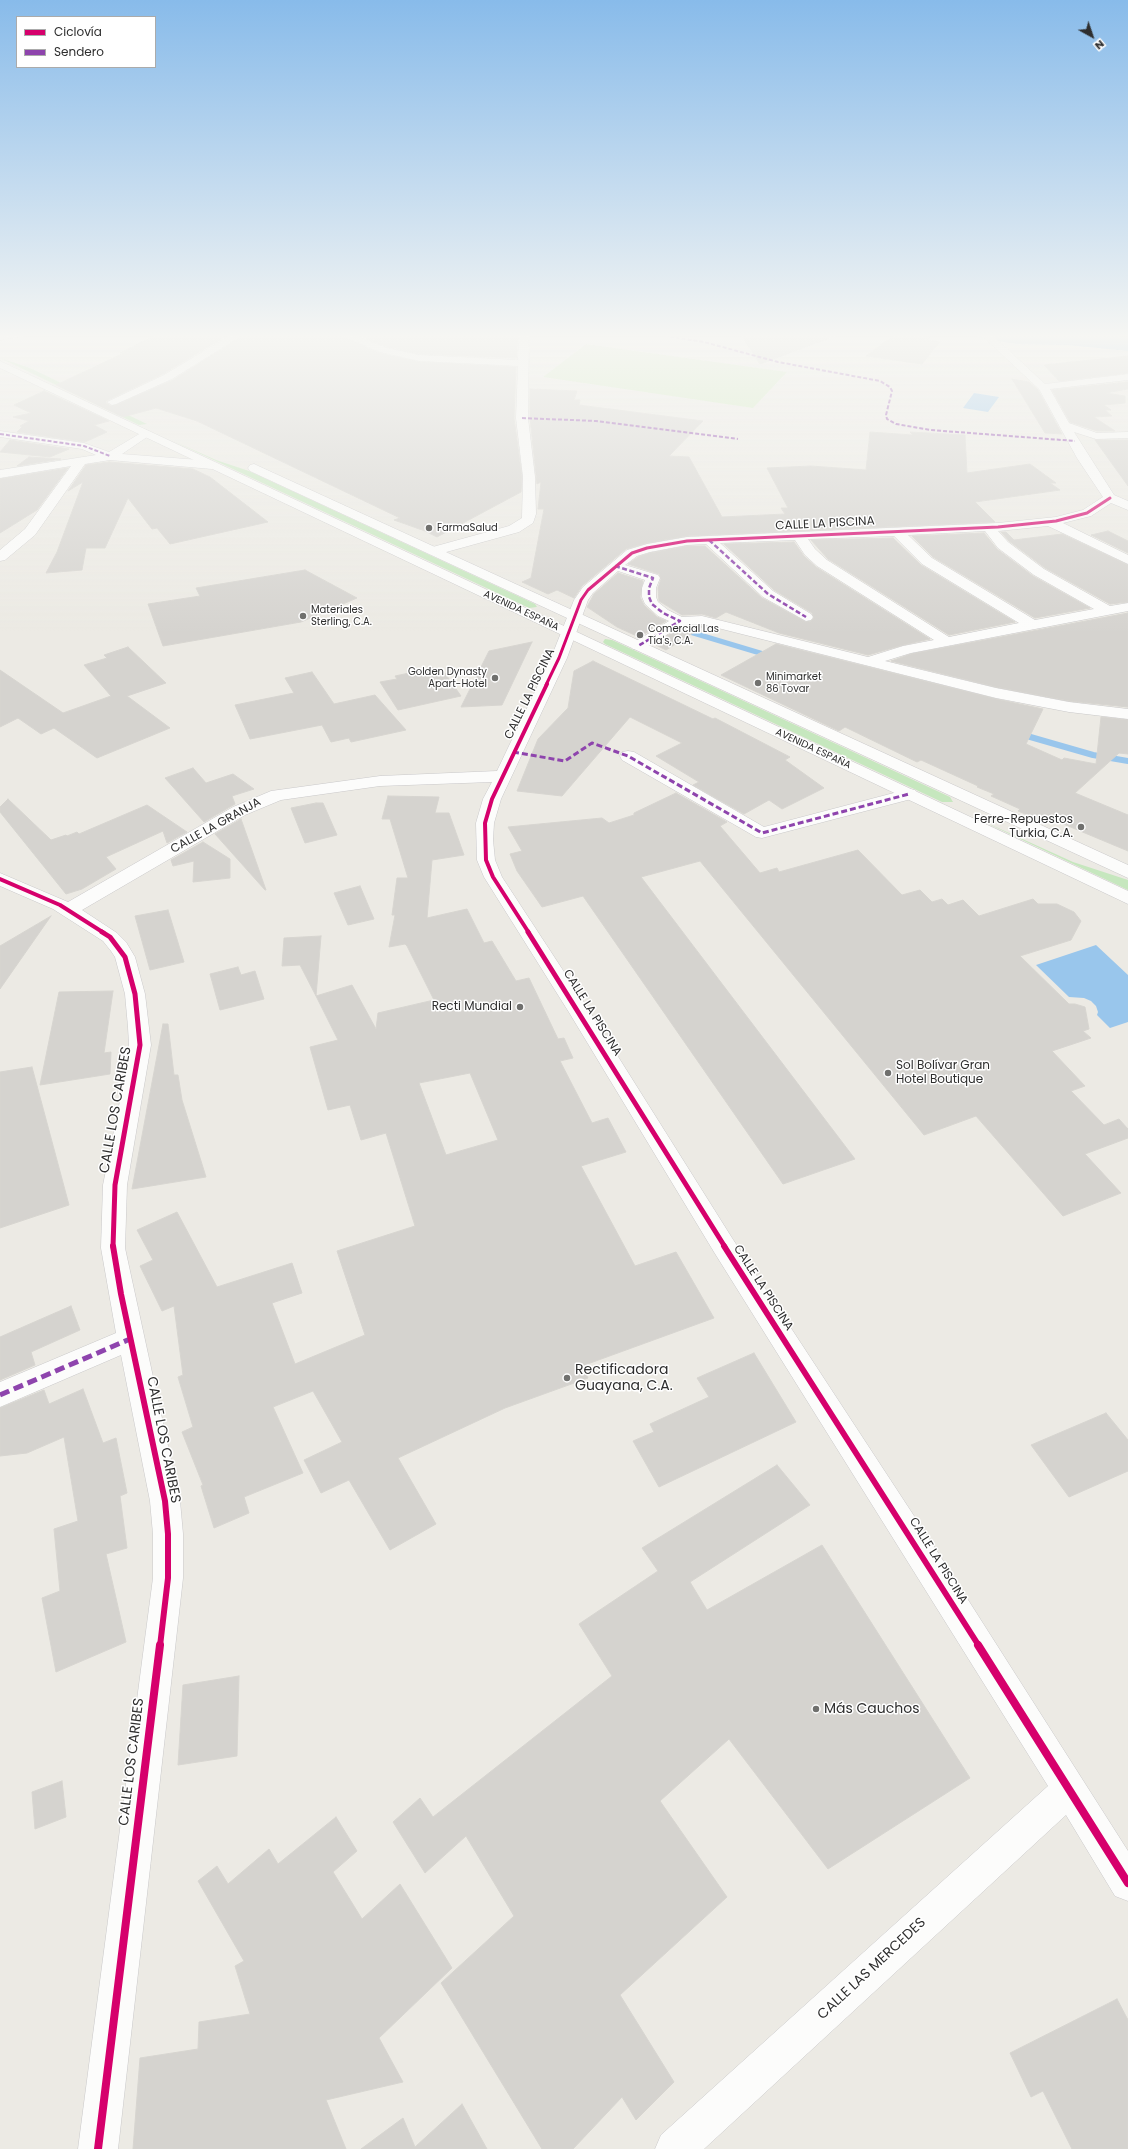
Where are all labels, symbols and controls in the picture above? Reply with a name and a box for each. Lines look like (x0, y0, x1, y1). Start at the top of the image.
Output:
legend (16, 16, 156, 68)
north arrow (1072, 16, 1112, 56)
text: Ciclovía (54, 23, 102, 40)
text: N (1091, 36, 1108, 54)
text: Sendero (54, 43, 104, 60)
street label: CALLE LA PISCINA (775, 514, 875, 534)
place label: FarmaSalud (437, 522, 498, 534)
marker: FarmaSalud (424, 523, 434, 533)
street label: AVENIDA ESPAÑA (481, 588, 561, 634)
place label: Materiales Sterling, C.A. (311, 604, 372, 628)
marker: Materiales Sterling, C.A. (298, 611, 308, 621)
place label: Comercial Las Tía's, C.A. (648, 623, 719, 646)
marker: Comercial Las Tía's, C.A. (635, 630, 645, 640)
street label: CALLE LA PISCINA (502, 646, 558, 742)
place label: Golden Dynasty Apart-Hotel (408, 666, 487, 690)
place label: Minimarket 86 Tovar (766, 671, 822, 694)
marker: Golden Dynasty Apart-Hotel (490, 673, 500, 683)
marker: Minimarket 86 Tovar (753, 678, 763, 688)
street label: AVENIDA ESPAÑA (773, 726, 853, 772)
street label: CALLE LA GRANJA (168, 795, 264, 857)
place label: Ferre-Repuestos Turkia, C.A. (974, 813, 1073, 841)
marker: Ferre-Repuestos Turkia, C.A. (1076, 822, 1086, 832)
street label: CALLE LA PISCINA (560, 967, 624, 1059)
place label: Recti Mundial (432, 1000, 512, 1014)
marker: Recti Mundial (515, 1002, 525, 1012)
street label: CALLE LOS CARIBES (97, 1045, 135, 1175)
place label: Sol Bolívar Gran Hotel Boutique (896, 1059, 990, 1087)
marker: Sol Bolívar Gran Hotel Boutique (883, 1068, 893, 1078)
street label: CALLE LA PISCINA (730, 1242, 796, 1334)
place label: Rectificadora Guayana, C.A. (575, 1362, 673, 1394)
marker: Rectificadora Guayana, C.A. (562, 1373, 572, 1383)
street label: CALLE LOS CARIBES (142, 1375, 184, 1505)
street label: CALLE LA PISCINA (906, 1515, 970, 1607)
street label: CALLE LOS CARIBES (116, 1697, 148, 1827)
place label: Más Cauchos (824, 1701, 920, 1717)
marker: Más Cauchos (811, 1704, 821, 1714)
street label: CALLE LAS MERCEDES (814, 1915, 930, 2023)

